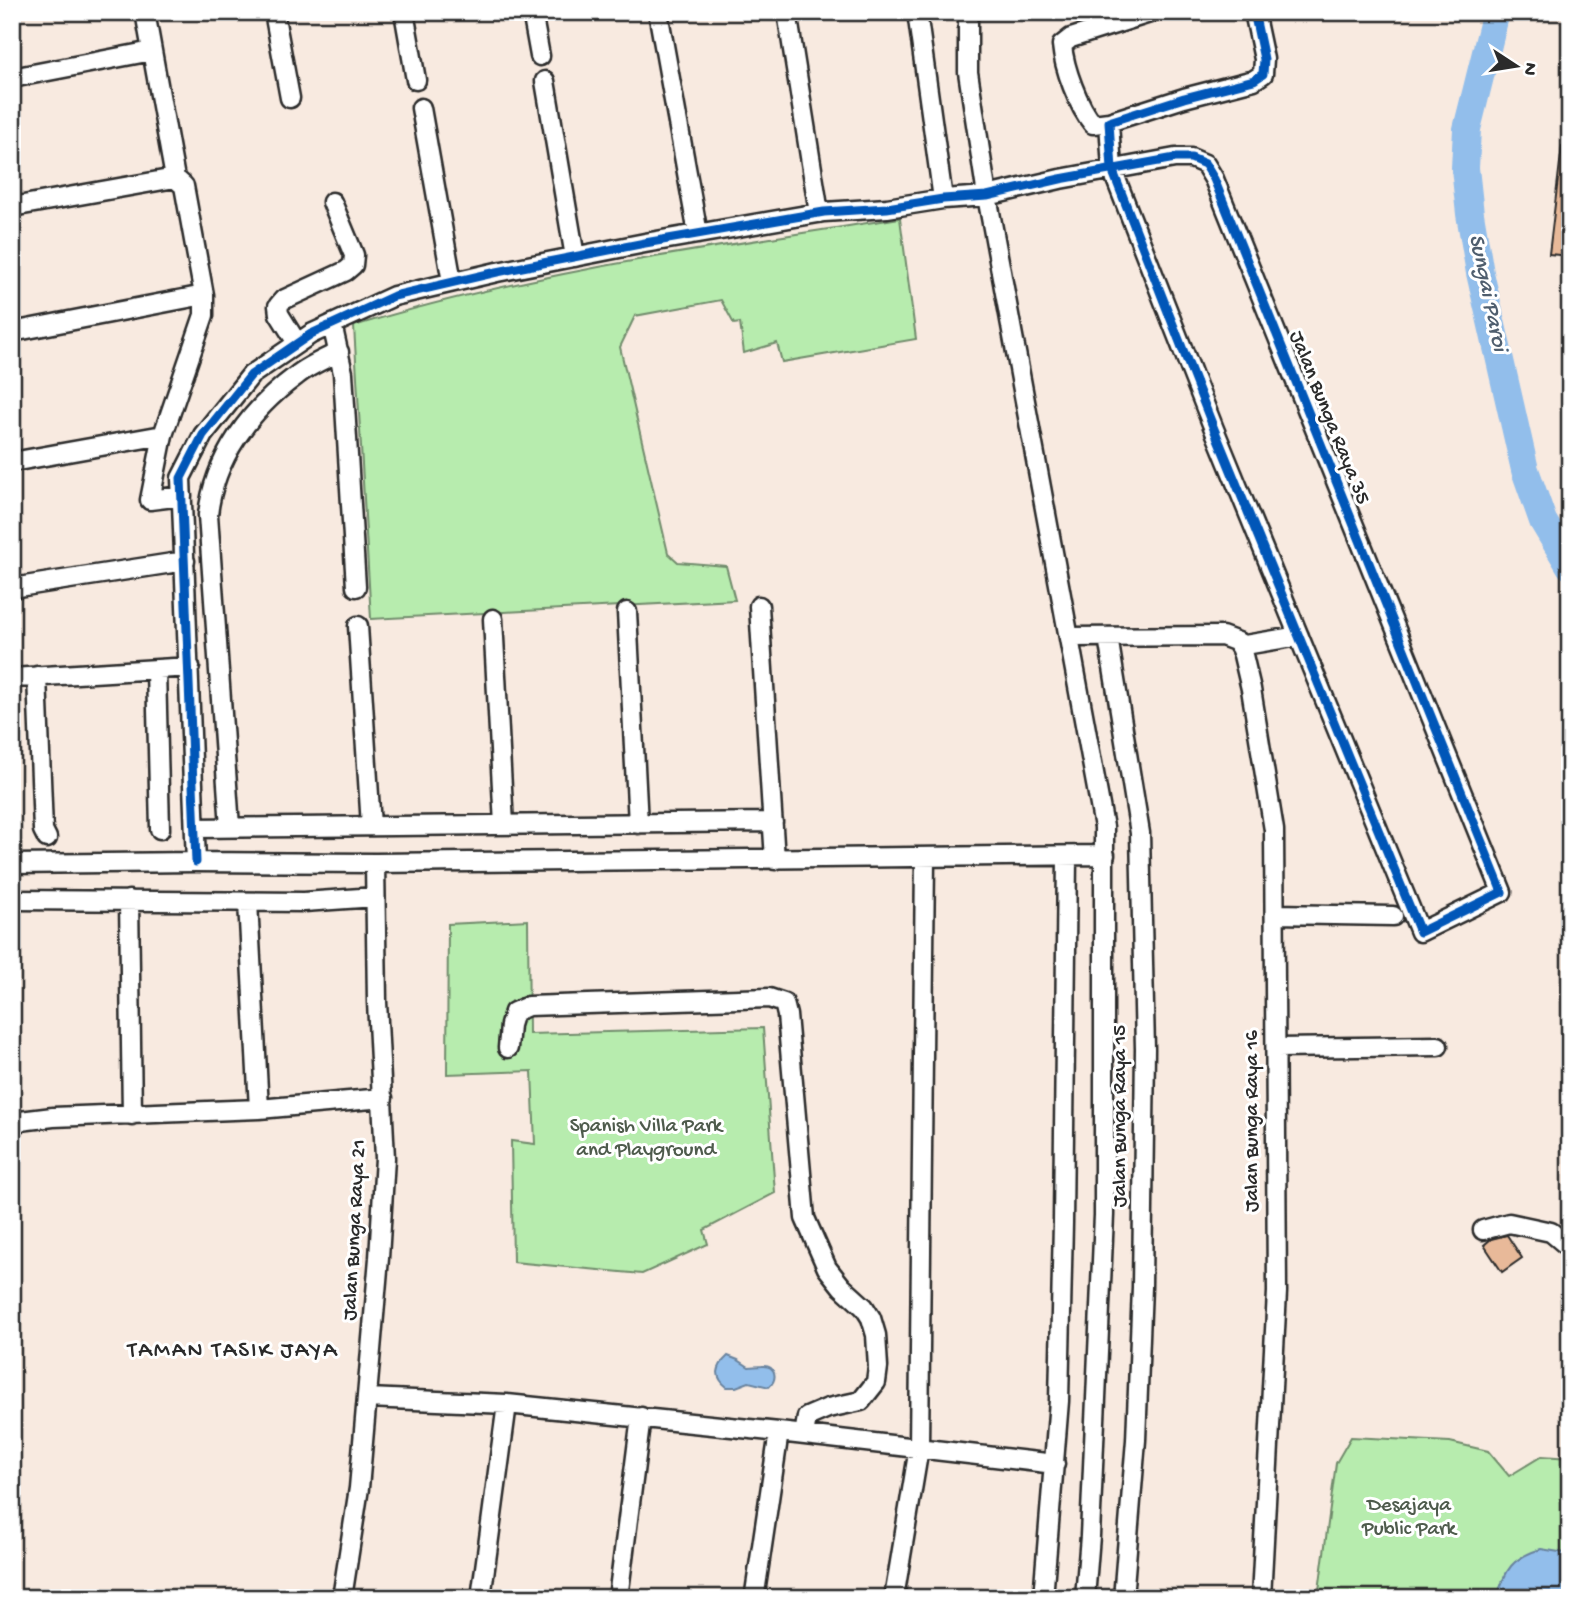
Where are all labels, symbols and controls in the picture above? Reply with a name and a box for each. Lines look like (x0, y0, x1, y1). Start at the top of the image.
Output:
north arrow (1480, 32, 1550, 102)
text: N (1517, 60, 1542, 77)
water label: Sungai Paroi (1461, 232, 1513, 357)
street label: Jalan Bunga Raya 35 (1282, 328, 1374, 508)
street label: Jalan Bunga Raya 15 (1109, 1025, 1134, 1207)
street label: Jalan Bunga Raya 16 (1241, 1030, 1266, 1212)
park label: Spanish Villa Park and Playground (570, 1115, 725, 1164)
street label: Jalan Bunga Raya 21 (339, 1139, 373, 1321)
district label: TAMAN TASIK JAYA (125, 1338, 339, 1365)
park label: Desajaya Public Park (1361, 1494, 1459, 1543)

